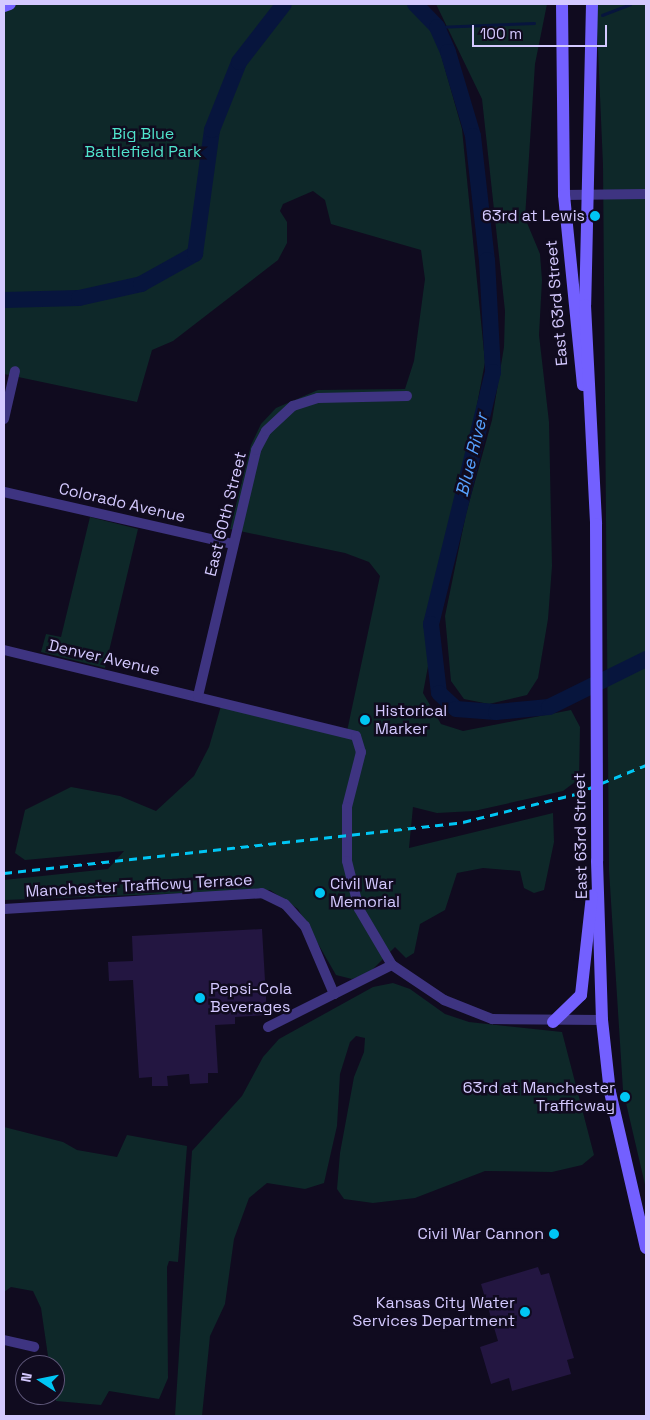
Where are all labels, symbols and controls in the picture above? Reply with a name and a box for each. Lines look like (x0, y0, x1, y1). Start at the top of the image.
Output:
scale bar (475, 15, 610, 47)
text: 100 m (480, 24, 522, 43)
park label: Big Blue Battlefield Park (84, 124, 202, 162)
place label: 63rd at Lewis (482, 206, 585, 226)
marker: 63rd at Lewis (589, 210, 601, 222)
street label: East 63rd Street (542, 239, 572, 367)
water label: Blue River (451, 411, 493, 499)
street label: East 60th Street (201, 450, 251, 578)
street label: Colorado Avenue (57, 479, 187, 527)
street label: Denver Avenue (46, 636, 162, 680)
place label: Historical Marker (375, 701, 447, 739)
marker: Historical Marker (359, 714, 371, 726)
street label: East 63rd Street (570, 773, 592, 899)
street label: Manchester Trafficwy Terrace (25, 870, 253, 902)
place label: Civil War Memorial (330, 874, 400, 912)
marker: Civil War Memorial (314, 887, 326, 899)
place label: Pepsi-Cola Beverages (210, 979, 292, 1017)
marker: Pepsi-Cola Beverages (194, 992, 206, 1004)
place label: 63rd at Manchester Trafficway (463, 1078, 615, 1116)
marker: 63rd at Manchester Trafficway (619, 1091, 631, 1103)
place label: Civil War Cannon (417, 1224, 544, 1244)
marker: Civil War Cannon (548, 1228, 560, 1240)
place label: Kansas City Water Services Department (352, 1293, 515, 1331)
marker: Kansas City Water Services Department (519, 1306, 531, 1318)
north arrow (15, 1355, 65, 1405)
text: N (17, 1371, 36, 1384)

